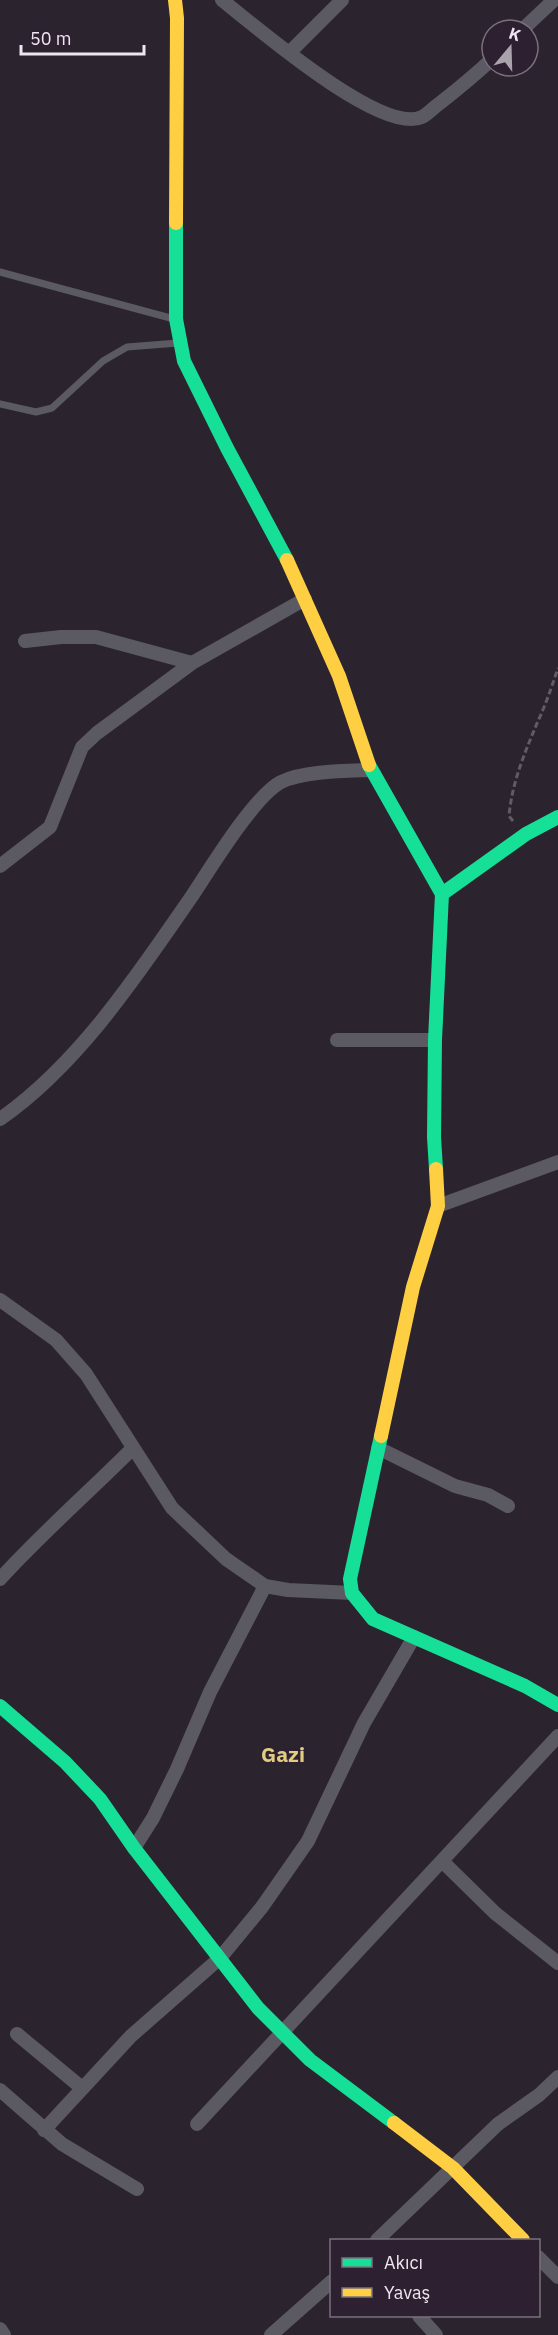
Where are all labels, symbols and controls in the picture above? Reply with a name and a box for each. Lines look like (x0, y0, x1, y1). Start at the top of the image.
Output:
scale bar (21, 18, 144, 56)
north arrow (480, 18, 540, 78)
text: K (506, 23, 523, 45)
text: 50 m (30, 27, 72, 50)
district label: Gazi (261, 1740, 305, 1768)
legend (330, 2239, 540, 2317)
text: Akıcı (384, 2251, 423, 2274)
text: Yavaş (384, 2281, 430, 2304)

